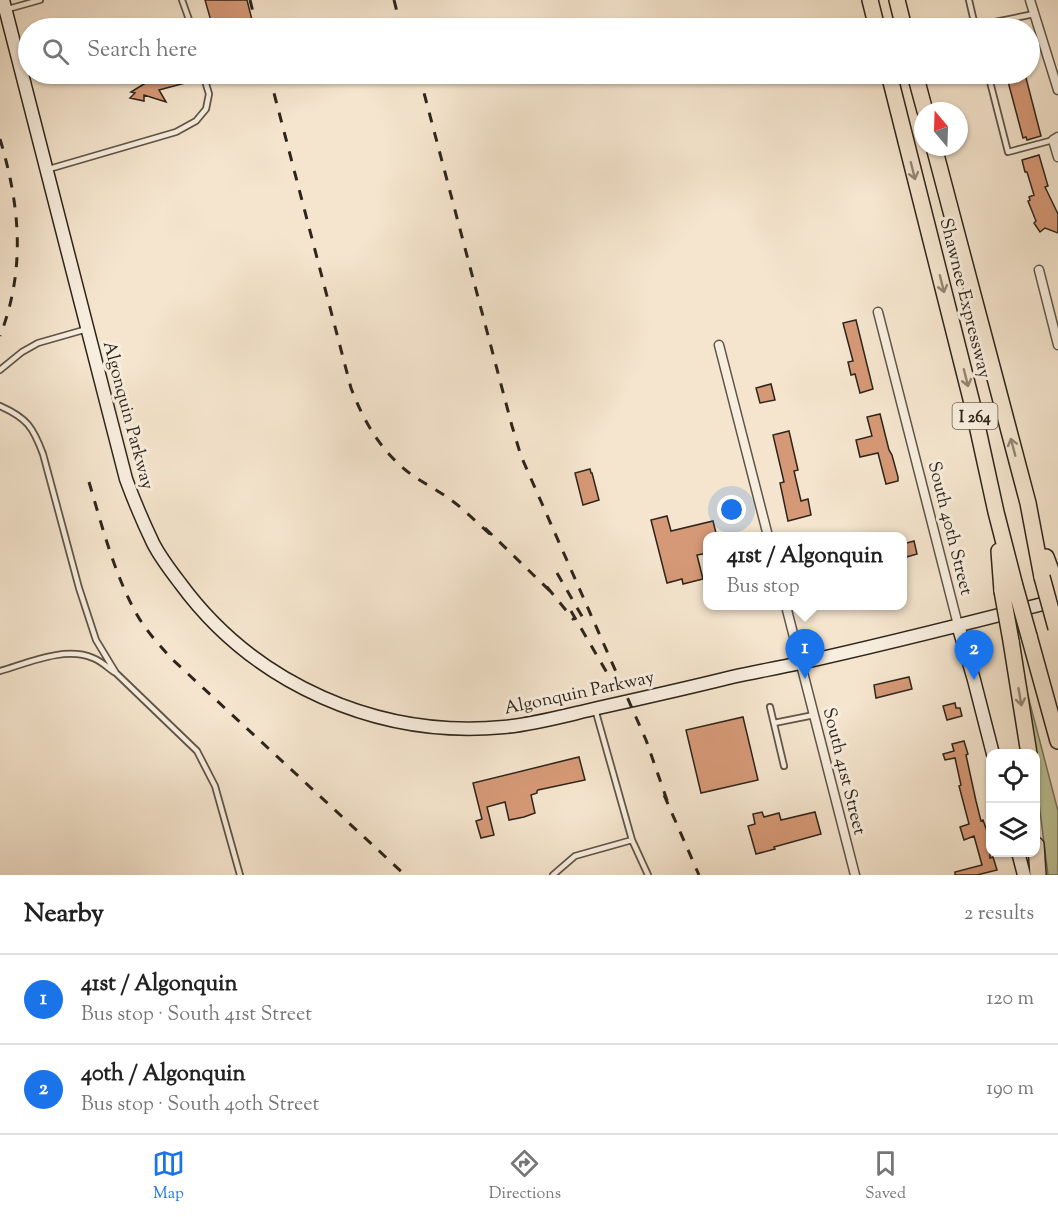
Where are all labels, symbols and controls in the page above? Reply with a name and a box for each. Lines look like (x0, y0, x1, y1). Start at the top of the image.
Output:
search box (18, 18, 1040, 84)
icon: search (39, 35, 72, 68)
text: Search here (87, 35, 197, 67)
north arrow (914, 102, 968, 156)
one-way arrow (908, 161, 920, 180)
street label: Shawnee Expressway (932, 216, 997, 381)
one-way arrow (936, 274, 948, 293)
street label: Algonquin Parkway (95, 338, 159, 493)
one-way arrow (960, 368, 972, 387)
road number: I 264 (952, 403, 998, 429)
one-way arrow (1007, 438, 1018, 457)
street label: South 40th Street (920, 459, 978, 598)
your location (717, 495, 746, 524)
popup (703, 532, 907, 610)
text: 41st / Algonquin (727, 541, 883, 573)
text: Bus stop (727, 573, 800, 602)
pin: 1 (786, 630, 824, 679)
pin: 2 (954, 630, 994, 680)
street label: Algonquin Parkway (502, 665, 657, 723)
one-way arrow (1015, 687, 1026, 706)
street label: South 41st Street (815, 705, 871, 838)
map controls (986, 749, 1040, 857)
button: locate (986, 749, 1040, 803)
button: layers (986, 803, 1040, 857)
text: Nearby (24, 896, 104, 933)
text: 2 results (964, 900, 1034, 929)
text: 41st / Algonquin (81, 969, 238, 1001)
text: 1 (40, 985, 47, 1014)
text: 120 m (986, 985, 1034, 1014)
text: Bus stop · South 41st Street (81, 1001, 312, 1030)
text: 40th / Algonquin (81, 1059, 246, 1091)
text: 2 (39, 1075, 48, 1104)
text: 190 m (986, 1075, 1034, 1104)
text: Bus stop · South 40th Street (81, 1091, 319, 1120)
tab: Map (152, 1147, 185, 1206)
tab: Directions (489, 1147, 561, 1206)
tab: Saved (865, 1147, 906, 1206)

